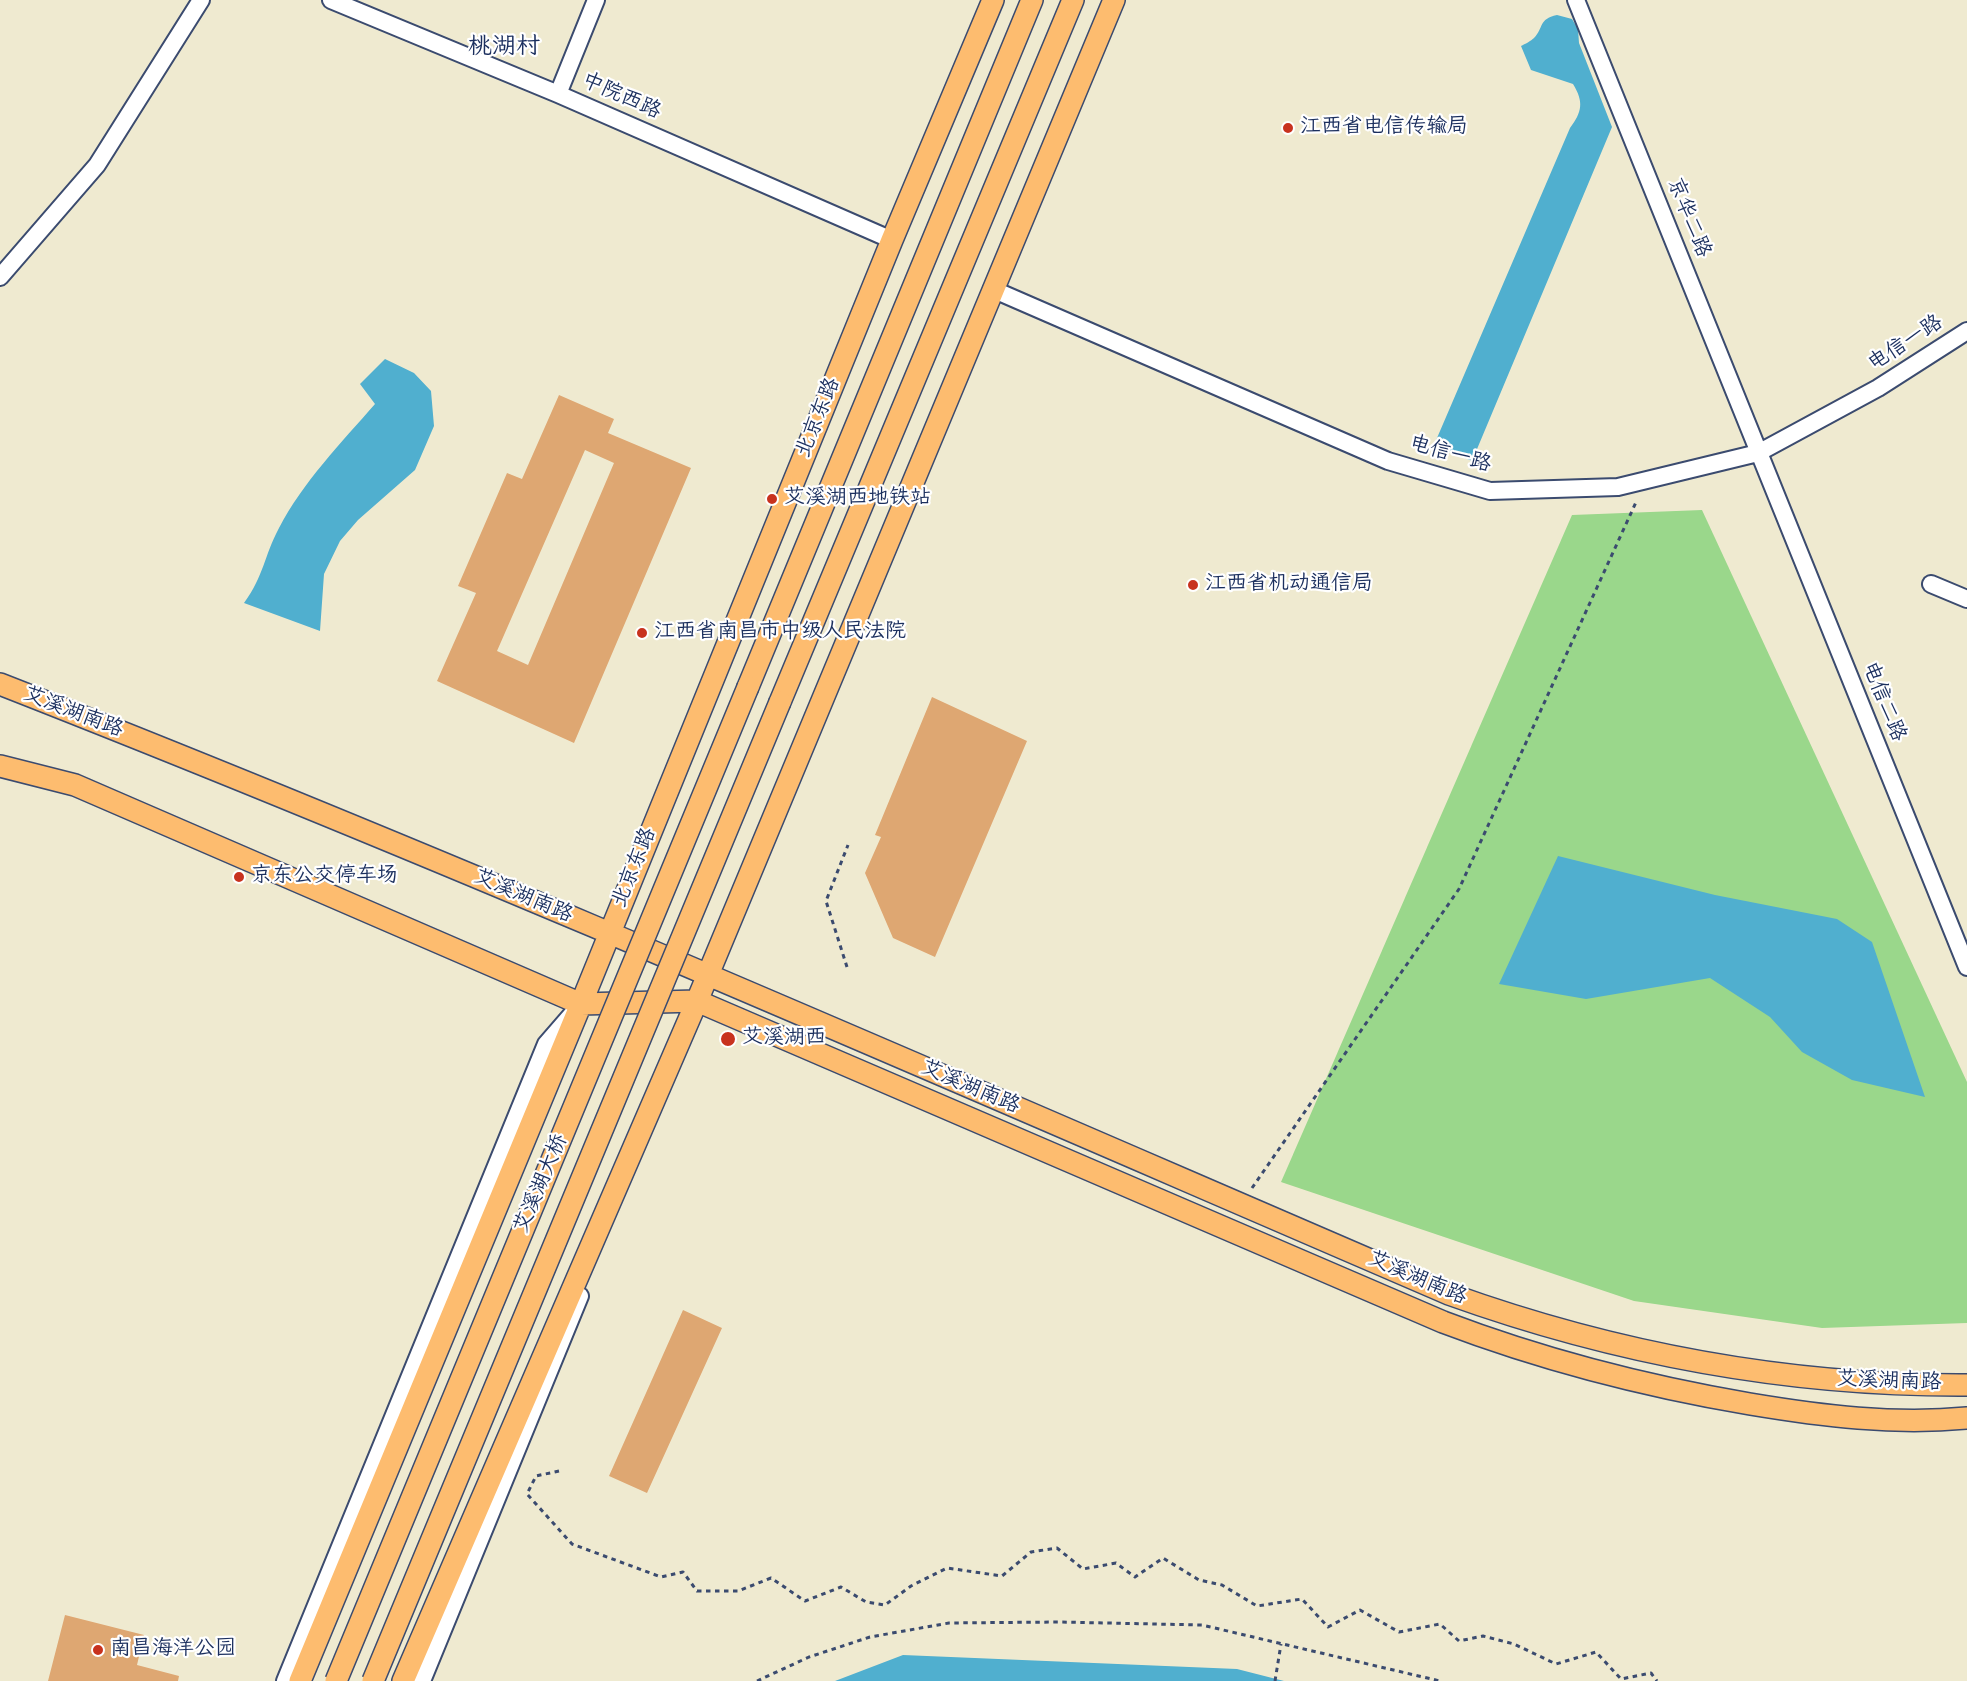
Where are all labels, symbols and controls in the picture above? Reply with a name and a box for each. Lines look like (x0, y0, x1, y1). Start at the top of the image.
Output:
district label: 桃湖村 (468, 34, 540, 62)
street label: 中院西路 (578, 68, 664, 126)
place label: 江西省电信传输局 (1300, 115, 1468, 141)
marker: 江西省电信传输局 (1281, 121, 1295, 135)
street label: 京华二路 (1661, 174, 1715, 262)
street label: 电信一路 (1864, 311, 1948, 377)
street label: 北京东路 (792, 374, 846, 462)
street label: 电信一路 (1406, 431, 1494, 479)
place label: 艾溪湖西地铁站 (784, 486, 931, 512)
marker: 艾溪湖西地铁站 (765, 492, 779, 506)
place label: 江西省机动通信局 (1205, 572, 1373, 598)
marker: 江西省机动通信局 (1186, 578, 1200, 592)
place label: 江西省南昌市中级人民法院 (654, 620, 906, 646)
marker: 江西省南昌市中级人民法院 (635, 626, 649, 640)
street label: 电信二路 (1856, 658, 1910, 746)
street label: 艾溪湖南路 (19, 682, 127, 744)
street label: 北京东路 (608, 824, 662, 912)
place label: 京东公交停车场 (251, 864, 398, 890)
street label: 艾溪湖南路 (470, 865, 576, 929)
marker: 京东公交停车场 (232, 870, 246, 884)
place label: 艾溪湖西 (742, 1026, 826, 1052)
marker: 艾溪湖西 (719, 1030, 737, 1048)
street label: 艾溪湖南路 (917, 1056, 1023, 1120)
street label: 艾溪湖大桥 (510, 1131, 574, 1237)
street label: 艾溪湖南路 (1364, 1247, 1470, 1311)
street label: 艾溪湖南路 (1836, 1368, 1942, 1396)
place label: 南昌海洋公园 (110, 1637, 236, 1663)
marker: 南昌海洋公园 (91, 1643, 105, 1657)

